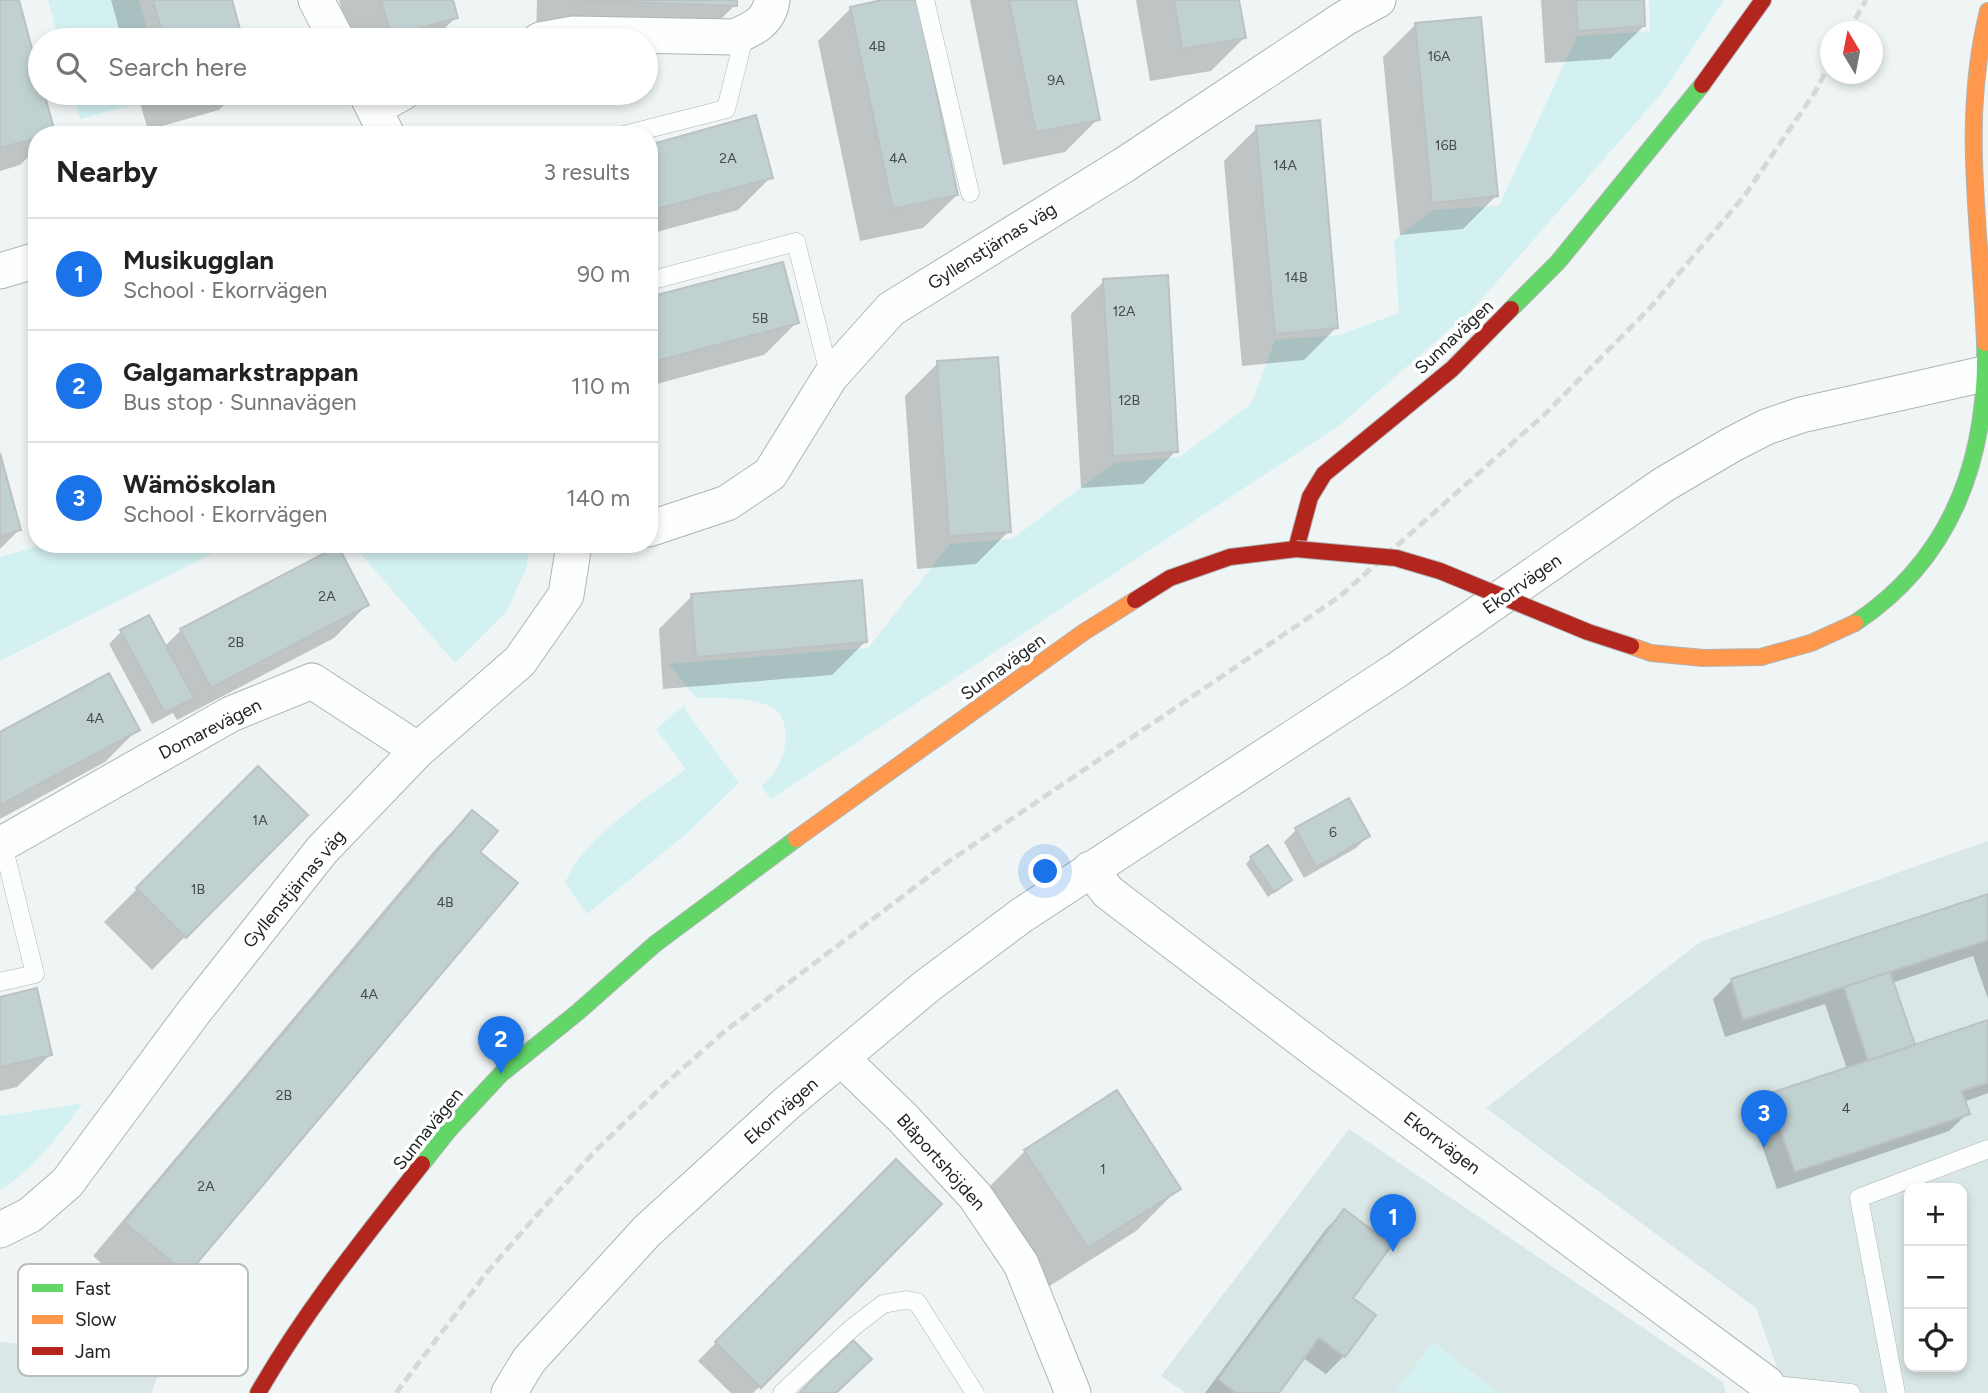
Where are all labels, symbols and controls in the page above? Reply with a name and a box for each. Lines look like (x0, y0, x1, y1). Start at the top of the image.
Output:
north arrow (1820, 21, 1883, 84)
search box (28, 28, 658, 105)
house number: 4B (868, 38, 886, 55)
icon: search (52, 48, 90, 86)
house number: 16A (1427, 48, 1451, 65)
text: Search here (108, 51, 247, 83)
house number: 9A (1047, 72, 1065, 89)
house number: 16B (1435, 137, 1457, 154)
house number: 2A (719, 150, 737, 167)
house number: 4A (889, 150, 908, 167)
text: Nearby (56, 153, 158, 190)
house number: 14A (1273, 157, 1297, 174)
text: 3 results (543, 158, 630, 186)
street label: Gyllenstjärnas väg (924, 198, 1060, 294)
text: Musikugglan (123, 244, 274, 276)
text: 1 (74, 260, 84, 288)
text: 90 m (577, 260, 630, 288)
house number: 14B (1284, 269, 1308, 286)
text: School · Ekorrvägen (123, 276, 327, 304)
street label: Sunnavägen (1410, 295, 1498, 379)
house number: 12A (1112, 303, 1136, 320)
house number: 5B (752, 310, 768, 327)
text: Galgamarkstrappan (123, 356, 359, 388)
text: 2 (72, 372, 86, 400)
text: 110 m (571, 372, 630, 400)
text: Bus stop · Sunnavägen (123, 388, 357, 416)
house number: 12B (1118, 392, 1140, 409)
text: Wämöskolan (123, 468, 276, 500)
text: 3 (73, 484, 85, 512)
text: 140 m (566, 484, 630, 512)
text: School · Ekorrvägen (123, 500, 327, 528)
street label: Ekorrvägen (1479, 549, 1565, 619)
house number: 2A (318, 588, 336, 605)
street label: Sunnavägen (956, 629, 1050, 705)
house number: 2B (228, 634, 244, 651)
street label: Domarevägen (155, 694, 265, 764)
house number: 4A (86, 710, 105, 727)
house number: 1A (252, 812, 268, 829)
house number: 6 (1329, 824, 1337, 841)
street label: Gyllenstjärnas väg (238, 825, 350, 953)
your location (1028, 854, 1062, 888)
house number: 1B (191, 881, 205, 898)
house number: 4B (436, 894, 454, 911)
house number: 4A (360, 986, 379, 1003)
pin: 2 (478, 1016, 524, 1074)
street label: Ekorrvägen (740, 1073, 822, 1149)
street label: Sunnavägen (388, 1084, 468, 1174)
house number: 2B (276, 1087, 292, 1104)
pin: 3 (1741, 1090, 1787, 1148)
house number: 4 (1842, 1100, 1851, 1117)
street label: Ekorrvägen (1399, 1107, 1485, 1179)
street label: Blåportshöjden (892, 1109, 990, 1215)
house number: 1 (1100, 1161, 1106, 1178)
house number: 2A (197, 1178, 215, 1195)
map controls (1904, 1183, 1967, 1372)
button: + (1904, 1183, 1967, 1246)
pin: 1 (1370, 1194, 1416, 1252)
button: − (1904, 1246, 1967, 1309)
legend (18, 1264, 248, 1376)
text: Fast (75, 1277, 111, 1300)
text: Slow (75, 1308, 117, 1331)
button: locate (1904, 1309, 1967, 1372)
text: Jam (75, 1340, 111, 1363)

